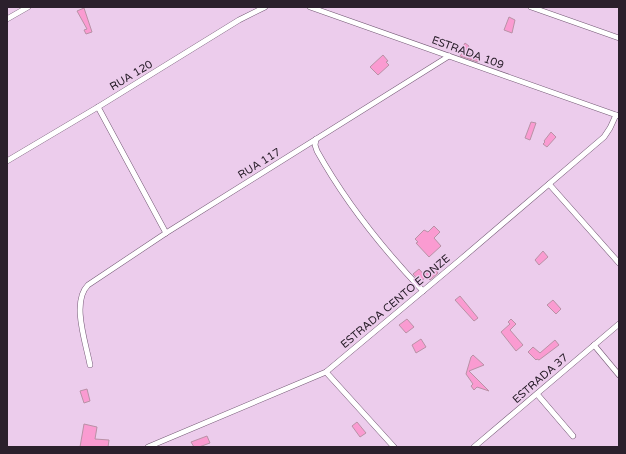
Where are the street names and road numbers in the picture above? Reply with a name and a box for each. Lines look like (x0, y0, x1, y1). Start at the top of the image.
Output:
street label: ESTRADA 109 (430, 33, 506, 72)
street label: RUA 120 (107, 58, 155, 93)
street label: RUA 117 (236, 145, 283, 182)
street label: ESTRADA CENTO E ONZE (338, 252, 453, 351)
street label: ESTRADA 37 (510, 351, 571, 406)

